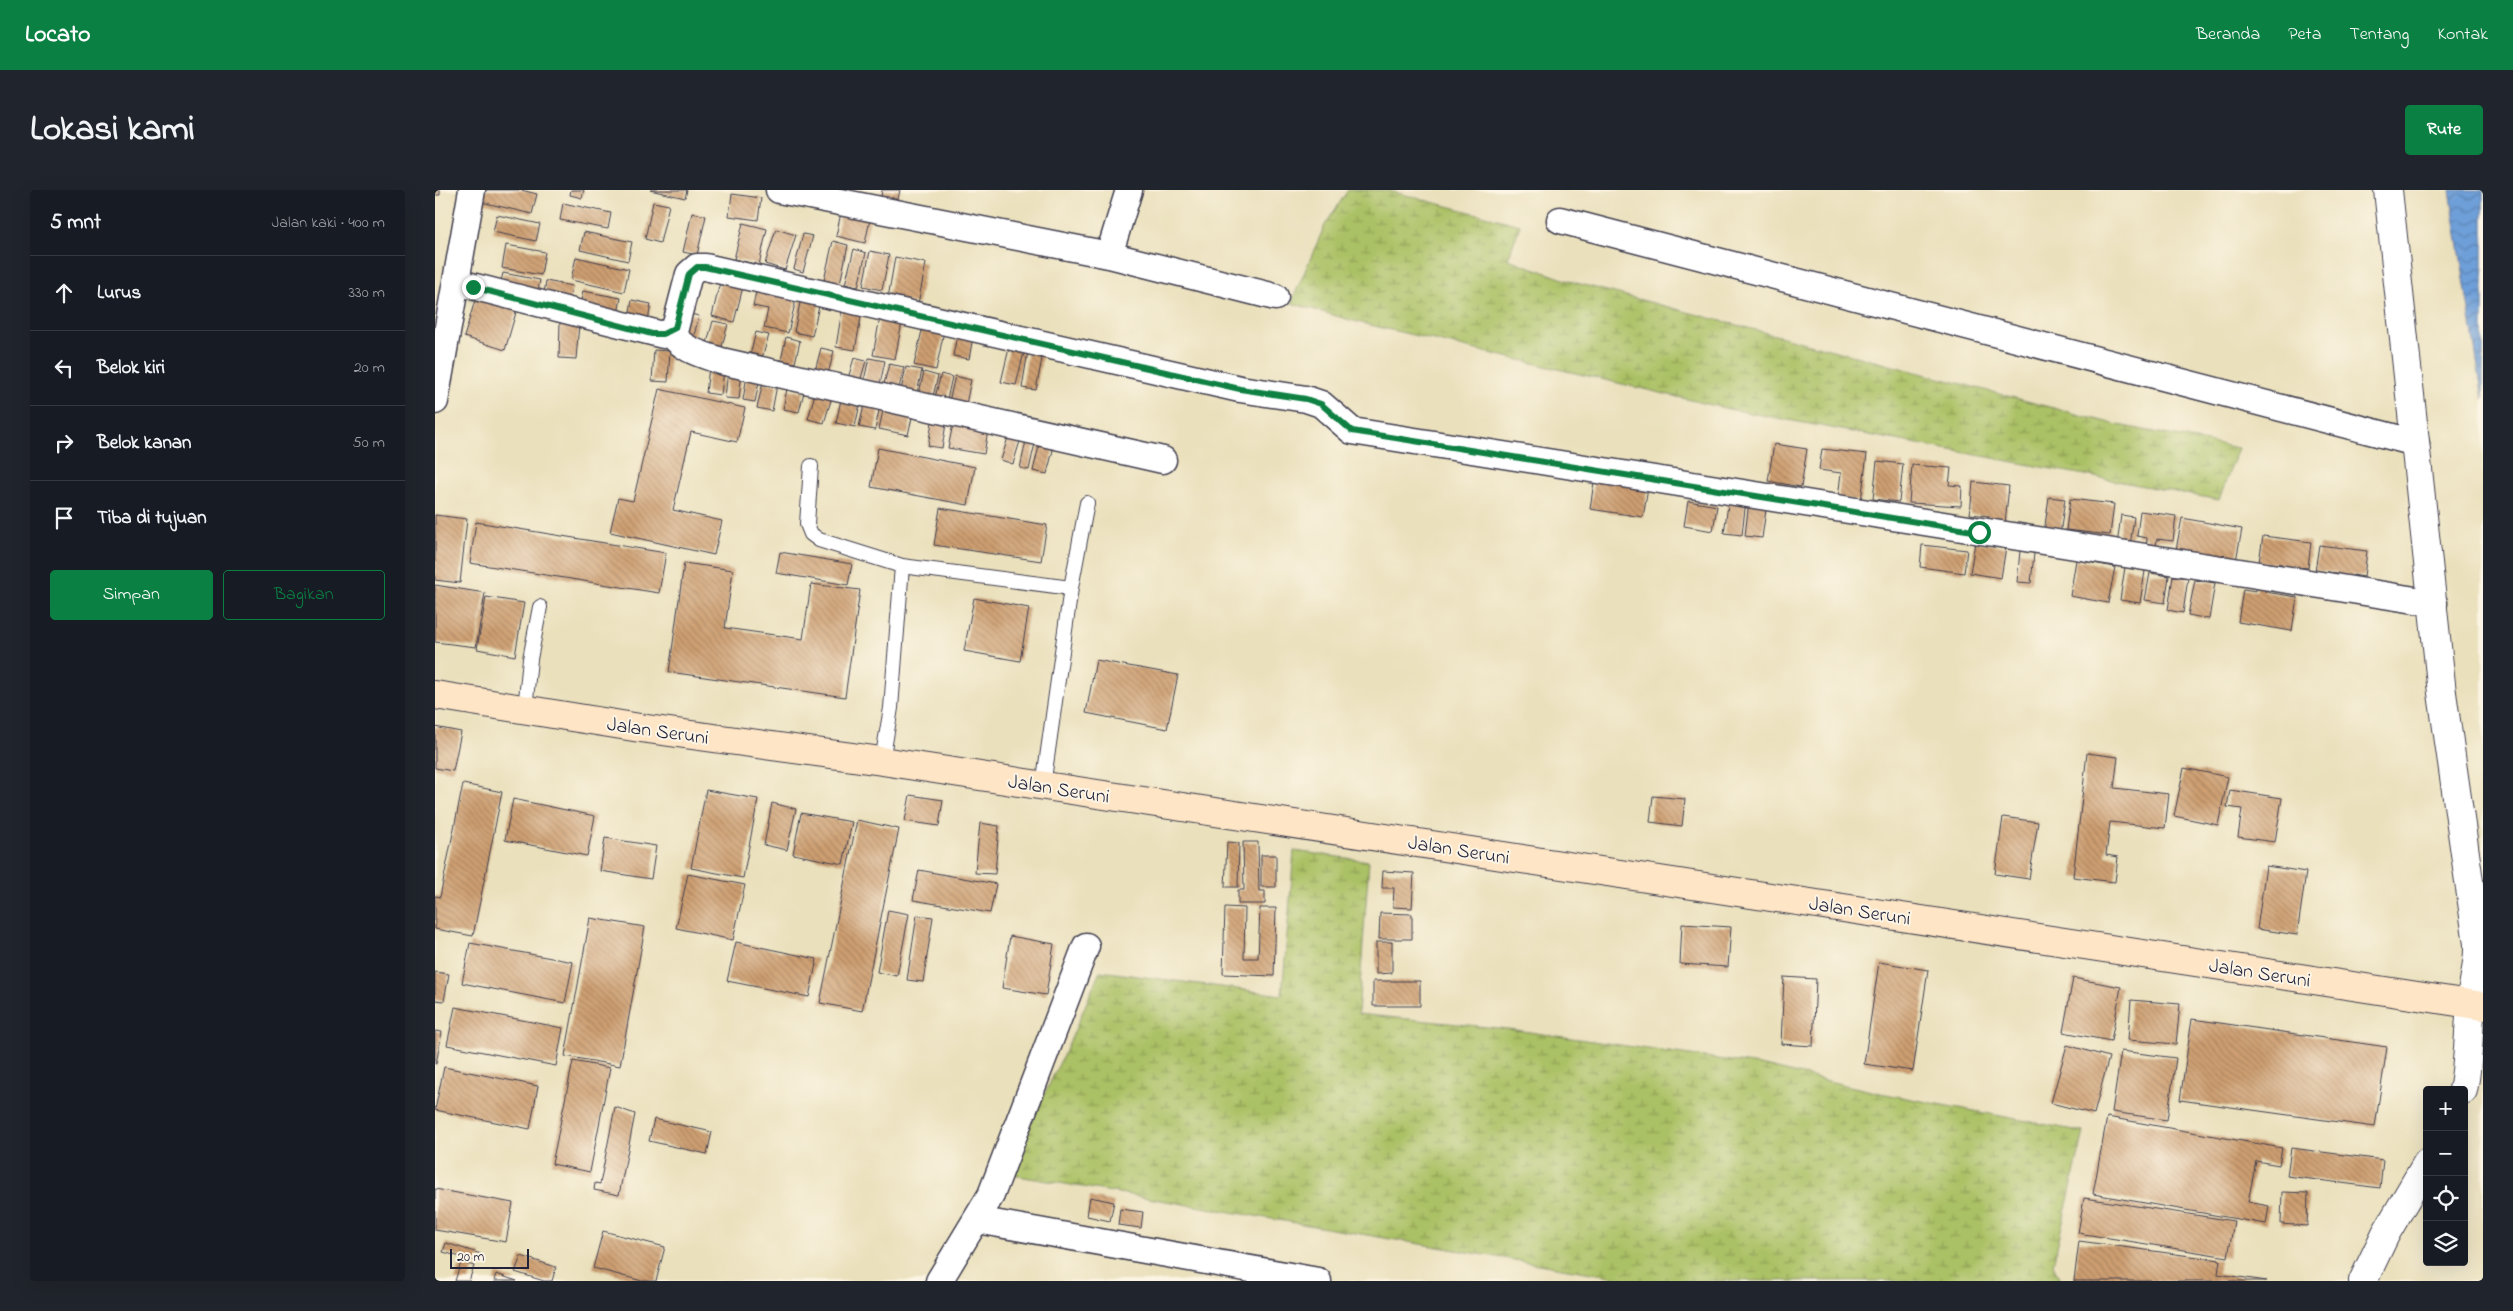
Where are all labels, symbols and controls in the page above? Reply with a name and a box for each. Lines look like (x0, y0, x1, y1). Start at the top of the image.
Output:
text: Locato (25, 18, 91, 53)
text: Beranda (2196, 22, 2260, 48)
text: Peta (2288, 22, 2321, 48)
text: Tentang (2349, 22, 2409, 48)
text: Kontak (2437, 22, 2488, 48)
text: Lokasi kami (30, 105, 195, 156)
button: Rute (2405, 105, 2483, 155)
text: 5 mnt (50, 208, 101, 238)
text: Jalan kaki · 400 m (272, 211, 385, 235)
route end (462, 276, 485, 299)
icon: ahead (50, 279, 78, 307)
text: Lurus (97, 280, 141, 307)
text: 330 m (348, 281, 385, 305)
icon: left (50, 354, 78, 382)
text: Belok kiri (97, 355, 165, 382)
text: 20 m (354, 356, 385, 380)
icon: right (50, 429, 78, 457)
text: Belok kanan (97, 430, 191, 457)
text: 50 m (353, 431, 385, 455)
icon: arrive (50, 504, 78, 532)
text: Tiba di tujuan (97, 505, 207, 532)
route start (1968, 521, 1991, 544)
button: Simpan (50, 570, 213, 620)
button: Bagikan (223, 570, 385, 620)
street label: Jalan Seruni (605, 711, 710, 754)
street label: Jalan Seruni (1006, 768, 1111, 813)
street label: Jalan Seruni (1406, 829, 1511, 874)
street label: Jalan Seruni (1807, 890, 1912, 935)
street label: Jalan Seruni (2207, 952, 2312, 997)
map controls (2423, 1086, 2468, 1266)
button: + (2423, 1086, 2468, 1131)
button: − (2423, 1131, 2468, 1176)
button: locate (2423, 1176, 2468, 1221)
button: layers (2423, 1221, 2468, 1266)
scale bar (450, 1246, 529, 1269)
text: 20 m (457, 1247, 484, 1268)

